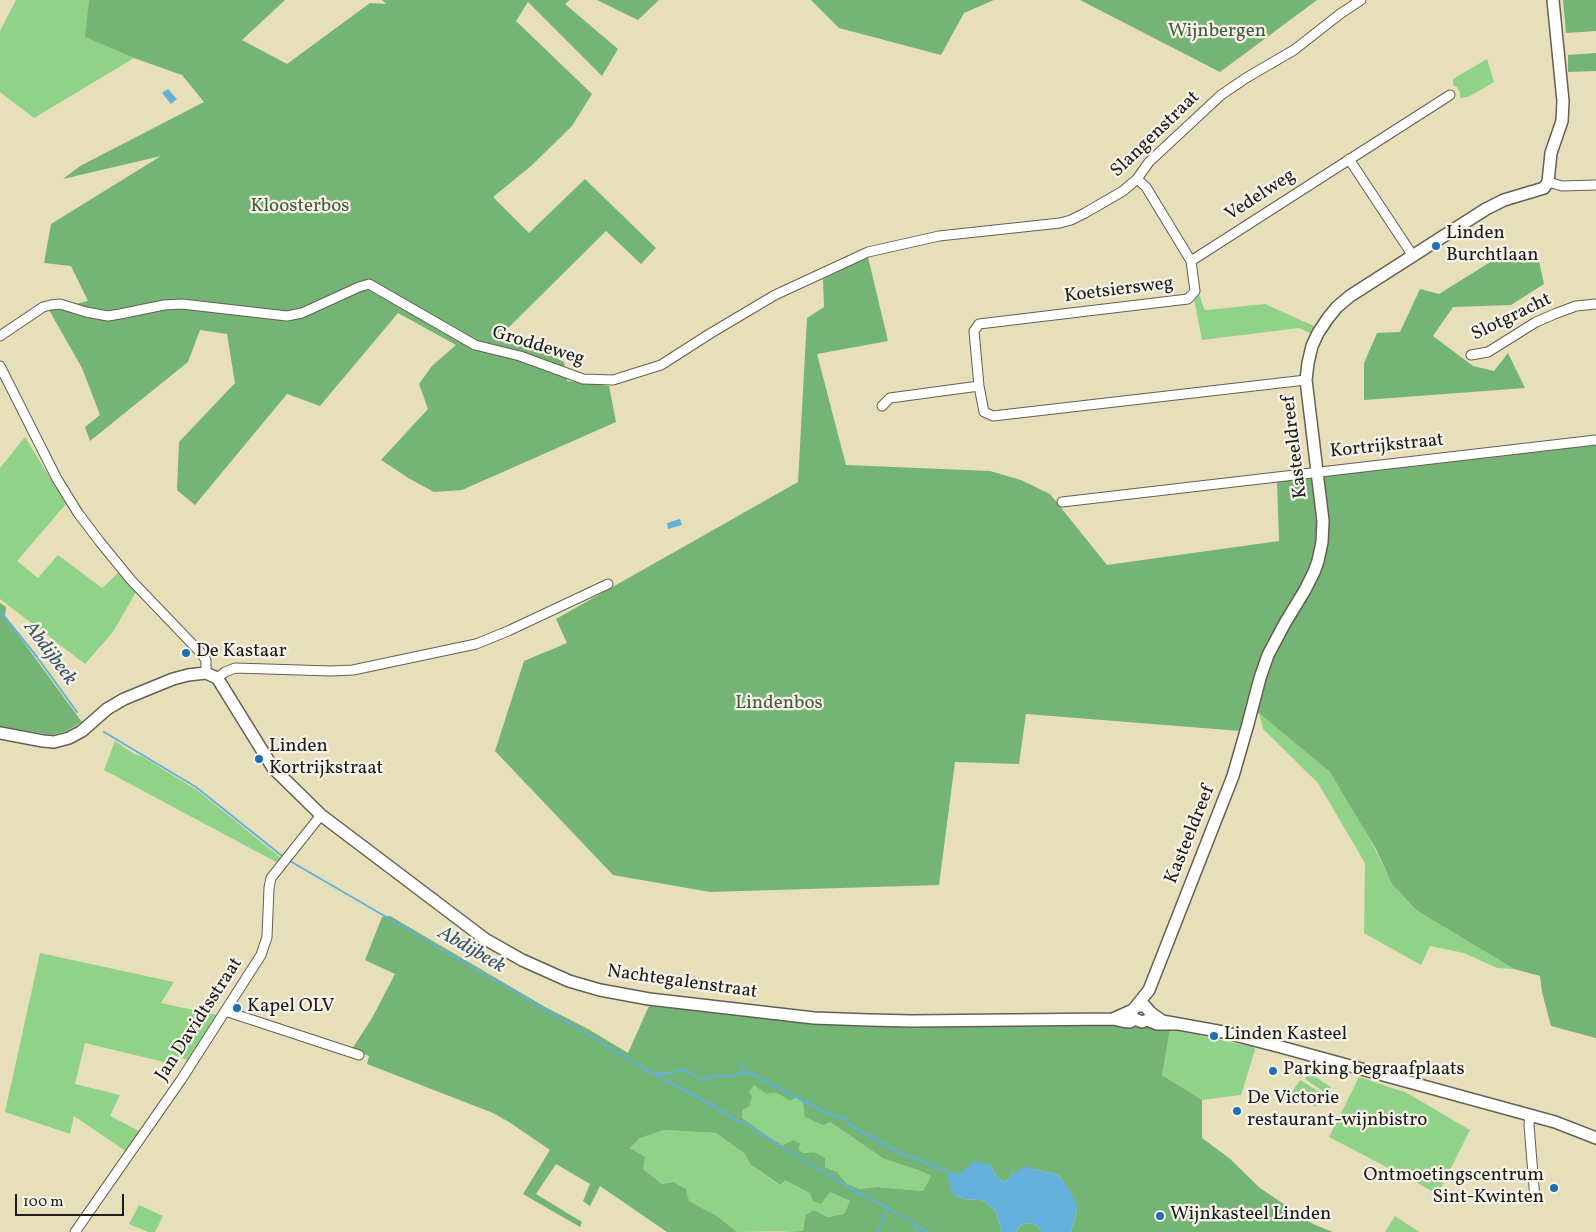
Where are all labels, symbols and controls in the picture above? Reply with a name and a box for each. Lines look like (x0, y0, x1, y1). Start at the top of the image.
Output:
park label: Wijnbergen (1168, 22, 1266, 44)
street label: Slangenstraat (1107, 87, 1205, 183)
street label: Vedelweg (1222, 165, 1300, 227)
park label: Kloosterbos (251, 197, 349, 219)
place label: Linden Burchtlaan (1446, 224, 1538, 268)
marker: Linden Burchtlaan (1430, 240, 1442, 252)
street label: Koetsiersweg (1063, 273, 1175, 309)
street label: Slotgracht (1468, 289, 1556, 347)
street label: Groddeweg (489, 322, 587, 372)
street label: Kasteeldreef (1278, 394, 1314, 500)
street label: Kortrijkstraat (1329, 430, 1445, 464)
water label: Abdijbeek (17, 617, 81, 691)
place label: De Kastaar (196, 642, 287, 664)
marker: De Kastaar (180, 647, 192, 659)
park label: Lindenbos (735, 694, 823, 716)
place label: Linden Kortrijkstraat (269, 737, 383, 781)
marker: Linden Kortrijkstraat (253, 753, 265, 765)
street label: Kasteeldreef (1161, 783, 1221, 887)
water label: Abdijbeek (433, 922, 509, 980)
street label: Jan Davidtsstraat (152, 954, 248, 1086)
street label: Nachtegalenstraat (605, 961, 759, 1005)
place label: Kapel OLV (247, 997, 335, 1019)
marker: Kapel OLV (231, 1002, 243, 1014)
place label: Linden Kasteel (1224, 1025, 1347, 1047)
marker: Linden Kasteel (1208, 1030, 1220, 1042)
place label: Parking begraafplaats (1283, 1060, 1465, 1082)
marker: Parking begraafplaats (1267, 1065, 1279, 1077)
place label: De Victorie restaurant-wijnbistro (1247, 1089, 1427, 1133)
marker: De Victorie restaurant-wijnbistro (1231, 1105, 1243, 1117)
place label: Ontmoetingscentrum Sint-Kwinten (1364, 1166, 1544, 1210)
marker: Ontmoetingscentrum Sint-Kwinten (1548, 1182, 1560, 1194)
scale bar (18, 1184, 126, 1216)
text: 100 m (23, 1192, 63, 1213)
place label: Wijnkasteel Linden (1170, 1205, 1331, 1227)
marker: Wijnkasteel Linden (1154, 1210, 1166, 1222)

